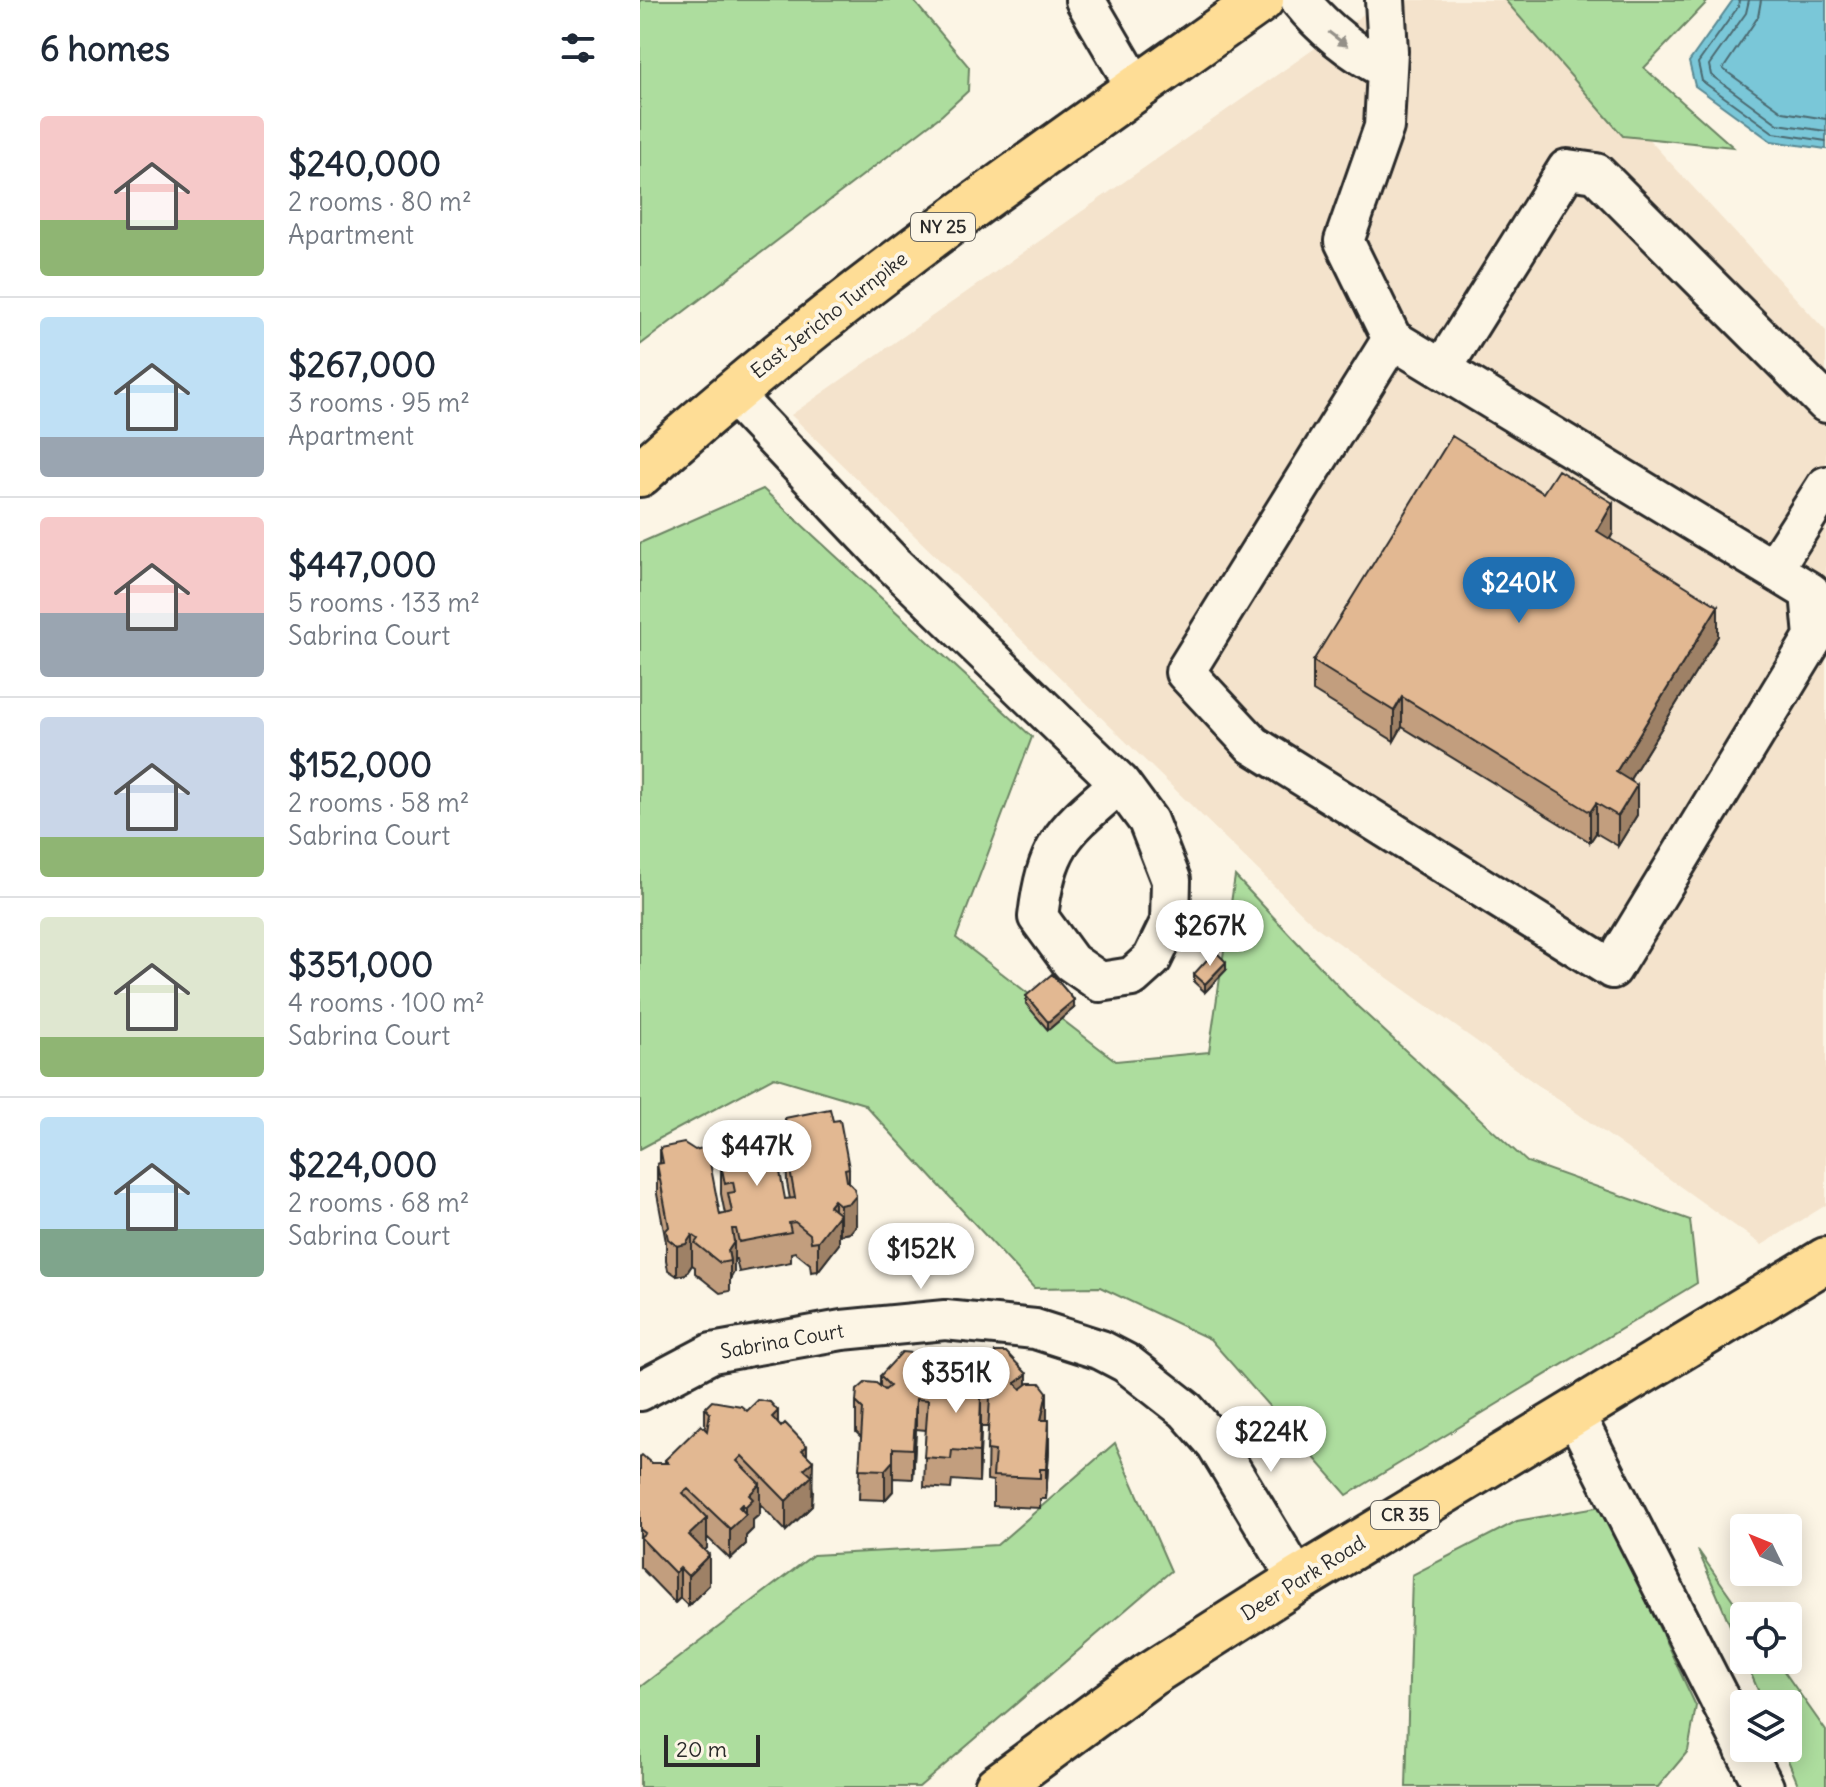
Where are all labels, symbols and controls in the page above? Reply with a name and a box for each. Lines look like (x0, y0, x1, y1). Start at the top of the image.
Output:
icon: filters (556, 26, 600, 70)
text: 6 homes (40, 27, 170, 70)
one-way arrow (1328, 31, 1349, 47)
text: $240,000 (288, 142, 441, 185)
icon: home (104, 148, 200, 244)
text: 2 rooms · 80 m² (288, 185, 472, 218)
road number: NY 25 (911, 213, 975, 241)
text: Apartment (288, 218, 414, 251)
street label: East Jericho Turnpike (745, 246, 912, 384)
text: $267,000 (288, 343, 436, 386)
icon: home (104, 349, 200, 445)
text: 3 rooms · 95 m² (288, 386, 470, 419)
text: Apartment (288, 419, 414, 452)
text: $447,000 (288, 543, 437, 586)
icon: home (104, 549, 200, 645)
pin: $240K (1463, 557, 1575, 625)
text: $240K (1481, 566, 1557, 599)
text: 5 rooms · 133 m² (288, 586, 480, 619)
text: Sabrina Court (288, 619, 450, 652)
text: $152,000 (288, 743, 432, 786)
icon: home (104, 749, 200, 845)
text: 2 rooms · 58 m² (288, 786, 469, 819)
text: Sabrina Court (288, 819, 450, 852)
pin: $267K (1154, 900, 1266, 968)
text: $267K (1174, 909, 1246, 942)
text: $351,000 (288, 943, 433, 986)
icon: home (104, 949, 200, 1045)
text: 4 rooms · 100 m² (288, 986, 485, 1019)
text: Sabrina Court (288, 1019, 450, 1052)
pin: $447K (701, 1120, 813, 1188)
text: $447K (720, 1129, 794, 1162)
text: $224,000 (288, 1143, 437, 1186)
icon: home (104, 1149, 200, 1245)
text: 2 rooms · 68 m² (288, 1186, 470, 1219)
text: Sabrina Court (288, 1219, 450, 1252)
pin: $152K (865, 1223, 977, 1291)
text: $152K (886, 1232, 956, 1265)
street label: Sabrina Court (718, 1317, 846, 1364)
pin: $351K (900, 1347, 1012, 1415)
text: $351K (921, 1356, 991, 1389)
pin: $224K (1215, 1406, 1327, 1474)
text: $224K (1234, 1415, 1308, 1448)
road number: CR 35 (1371, 1501, 1439, 1529)
north arrow (1730, 1514, 1802, 1586)
map controls (1730, 1514, 1802, 1762)
street label: Deer Park Road (1236, 1529, 1370, 1626)
button: locate (1730, 1602, 1802, 1674)
button: layers (1730, 1690, 1802, 1762)
scale bar (664, 1731, 760, 1767)
text: 20 m (676, 1735, 727, 1763)

